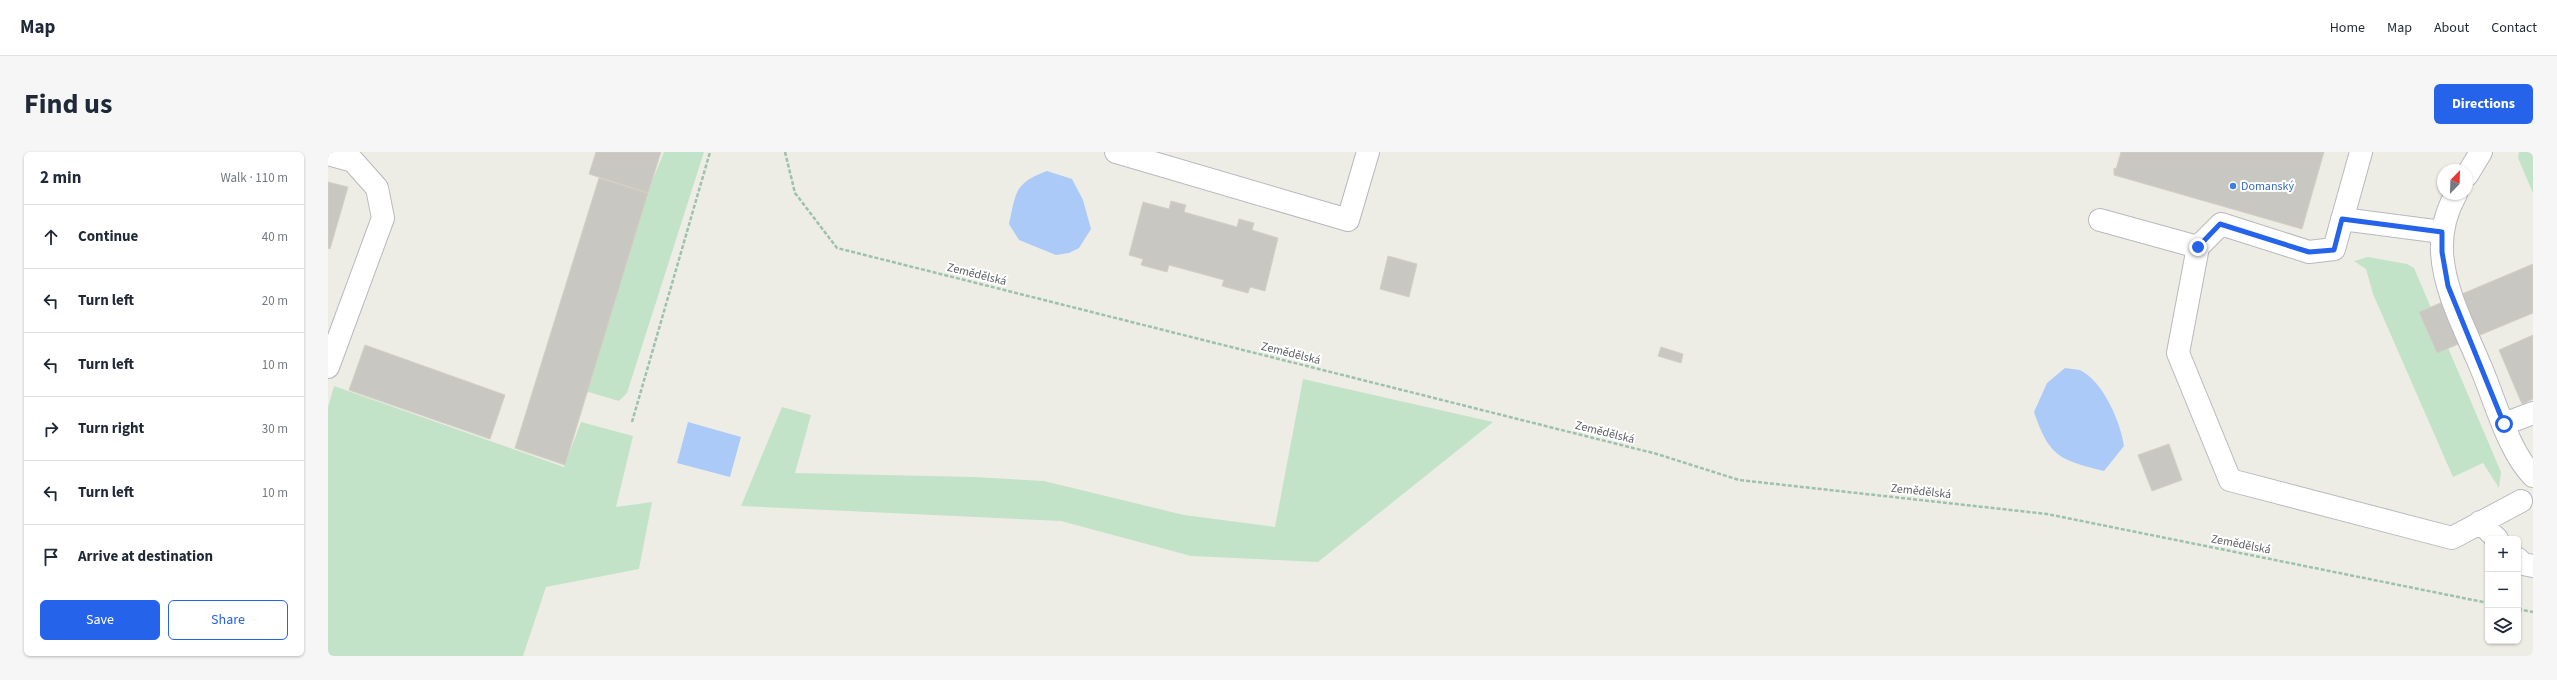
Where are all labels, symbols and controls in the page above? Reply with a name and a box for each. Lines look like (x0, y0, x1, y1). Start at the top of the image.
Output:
text: Map (20, 14, 55, 41)
text: Home (2330, 18, 2365, 38)
text: Map (2387, 18, 2412, 38)
text: About (2434, 18, 2469, 38)
text: Contact (2491, 18, 2537, 38)
text: Find us (24, 84, 112, 124)
button: Directions (2434, 84, 2533, 124)
north arrow (2437, 164, 2473, 200)
text: 2 min (40, 166, 81, 190)
text: Walk · 110 m (220, 169, 288, 187)
place label: Domanský (2241, 178, 2294, 195)
marker: Domanský (2228, 181, 2238, 191)
icon: ahead (40, 226, 62, 248)
text: Continue (78, 226, 138, 247)
text: 40 m (262, 228, 288, 246)
route end (2189, 238, 2207, 256)
street label: Zemědělská (945, 259, 1008, 290)
icon: left (40, 290, 62, 312)
text: Turn left (78, 290, 134, 311)
text: 20 m (262, 292, 288, 310)
street label: Zemědělská (1259, 338, 1322, 369)
icon: left (40, 354, 62, 376)
text: Turn left (78, 354, 134, 375)
text: 10 m (262, 356, 288, 374)
route start (2495, 415, 2513, 433)
street label: Zemědělská (1573, 417, 1636, 448)
icon: right (40, 418, 62, 440)
text: Turn right (78, 418, 144, 439)
text: 30 m (262, 420, 288, 438)
street label: Zemědělská (1890, 480, 1952, 503)
icon: left (40, 482, 62, 504)
text: Turn left (78, 482, 134, 503)
text: 10 m (262, 484, 288, 502)
street label: Zemědělská (2210, 530, 2272, 559)
map controls (2485, 536, 2521, 644)
button: + (2485, 536, 2521, 572)
icon: arrive (40, 546, 62, 568)
text: Arrive at destination (78, 546, 213, 567)
button: − (2485, 572, 2521, 608)
button: Save (40, 600, 160, 640)
button: Share (168, 600, 288, 640)
button: layers (2485, 608, 2521, 644)

